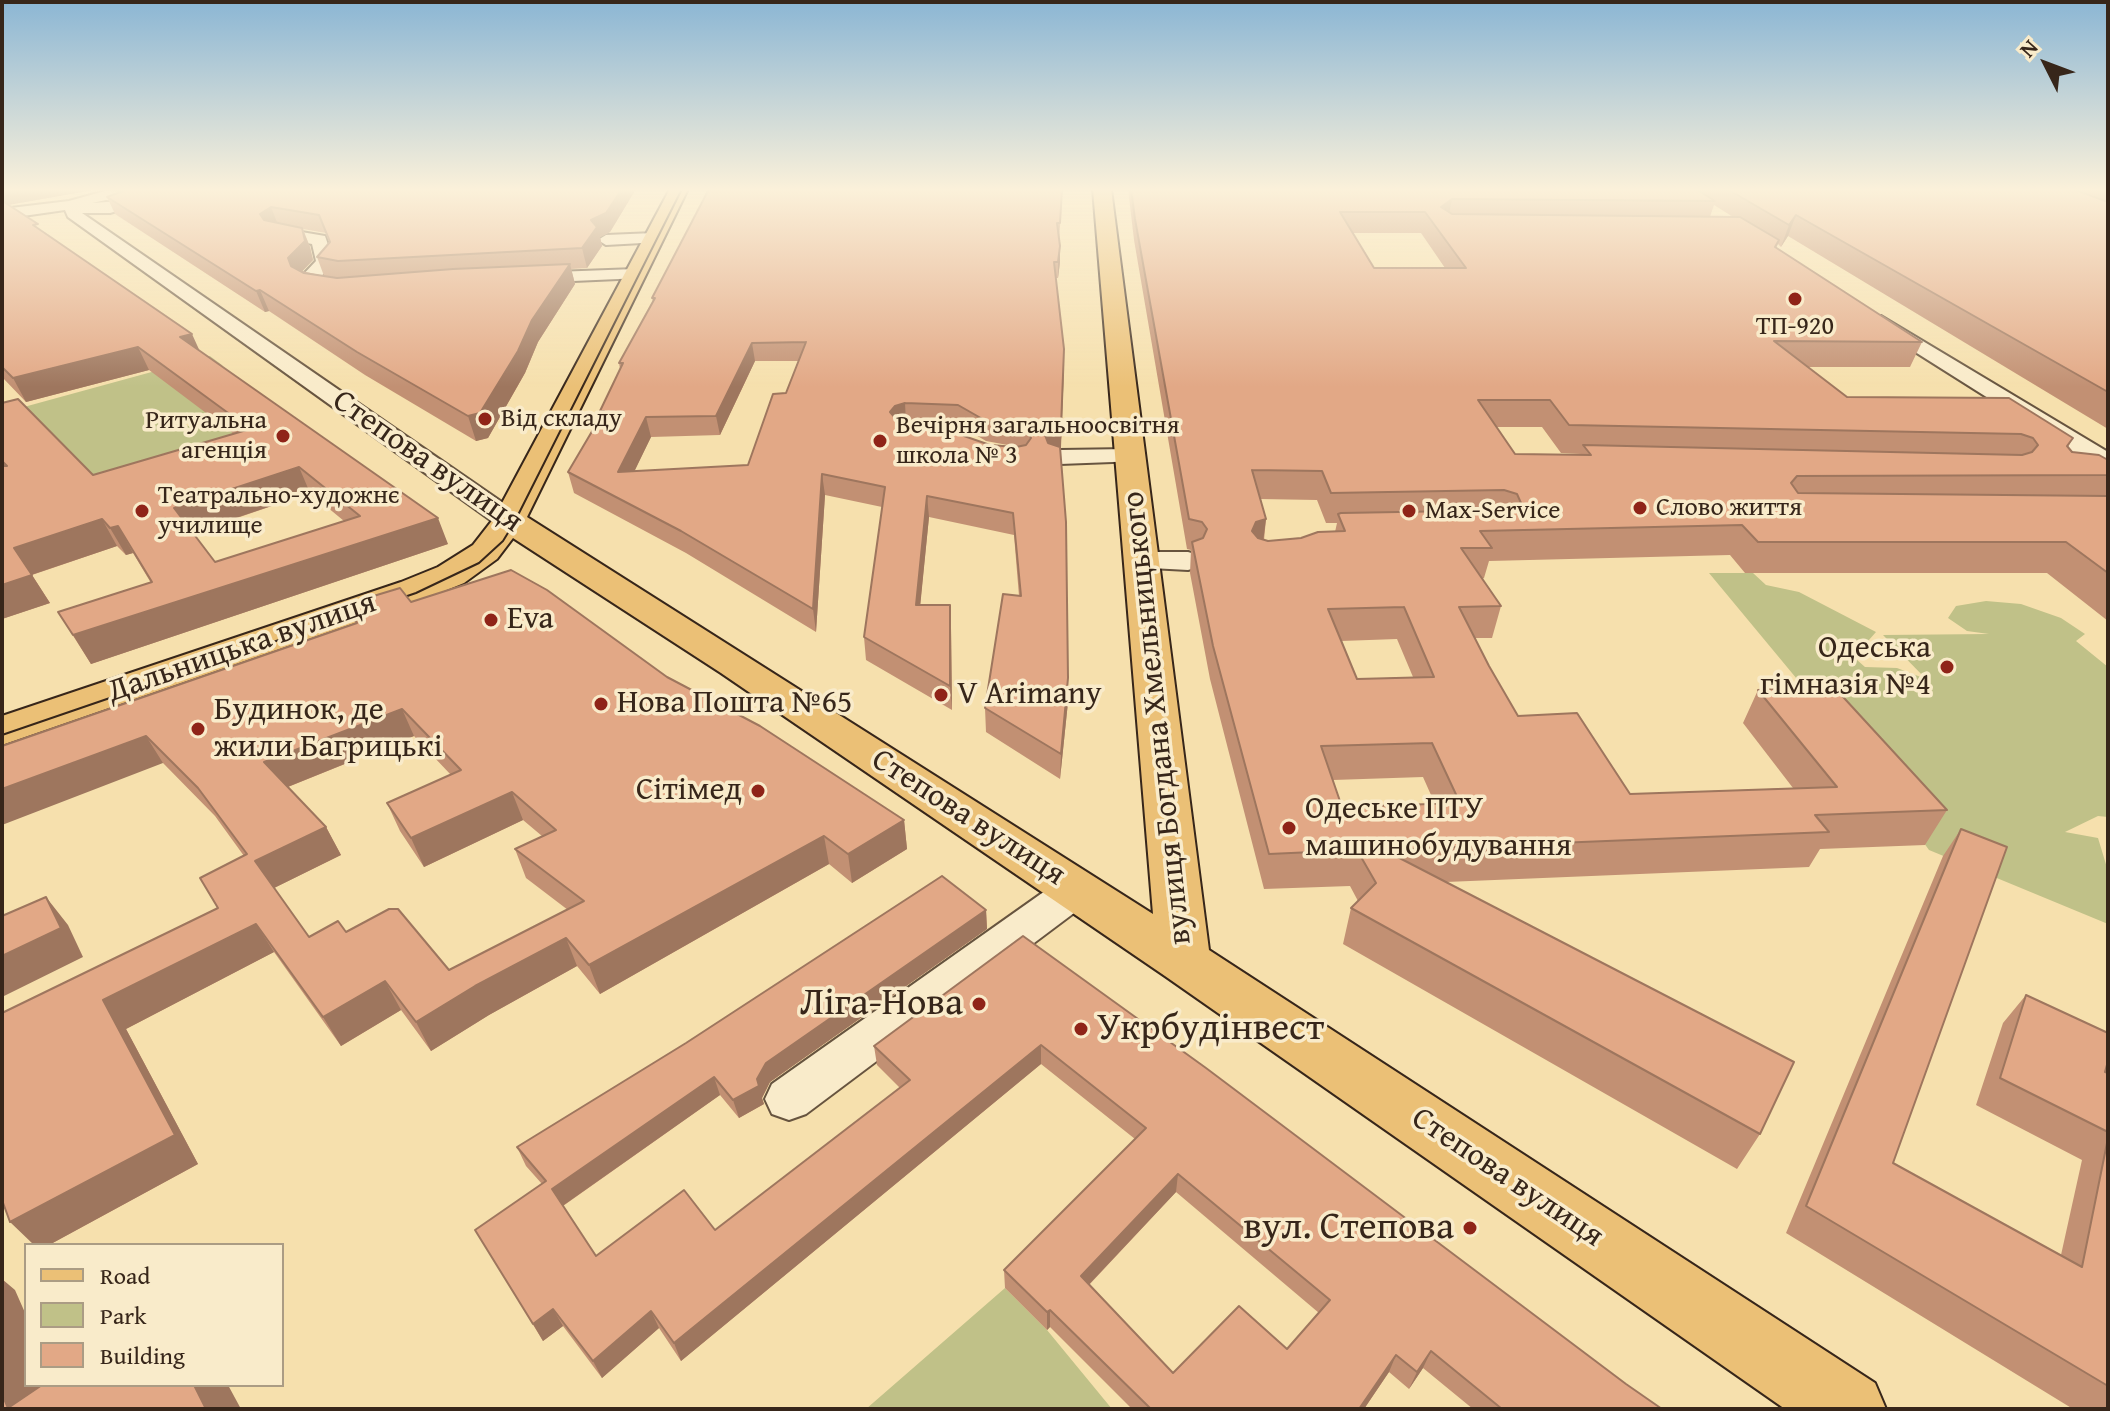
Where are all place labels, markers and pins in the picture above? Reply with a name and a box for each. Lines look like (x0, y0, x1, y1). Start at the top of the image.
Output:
marker: ТП-920 (1786, 290, 1804, 308)
place label: ТП-920 (1756, 311, 1834, 343)
place label: Від складу (501, 403, 622, 435)
place label: Ритуальна агенція (145, 405, 267, 466)
marker: Від складу (476, 410, 494, 428)
place label: Вечірня загальноосвітня школа № 3 (896, 410, 1180, 472)
marker: Ритуальна агенція (274, 427, 292, 445)
marker: Вечірня загальноосвітня школа № 3 (871, 432, 889, 450)
place label: Театрально-художнє училище (158, 480, 399, 542)
place label: Слово життя (1656, 492, 1802, 524)
place label: Max-Service (1425, 495, 1560, 527)
marker: Слово життя (1631, 499, 1649, 517)
marker: Театрально-художнє училище (133, 502, 151, 520)
marker: Max-Service (1400, 502, 1418, 520)
place label: Eva (507, 601, 554, 639)
marker: Eva (482, 611, 500, 629)
place label: Одеська гімназія №4 (1760, 630, 1931, 705)
marker: Одеська гімназія №4 (1938, 658, 1956, 676)
place label: V Arimany (957, 676, 1102, 714)
place label: Нова Пошта №65 (617, 685, 852, 723)
marker: V Arimany (932, 686, 950, 704)
place label: Будинок, де жили Багрицькі (214, 692, 442, 767)
marker: Нова Пошта №65 (592, 695, 610, 713)
marker: Будинок, де жили Багрицькі (189, 720, 207, 738)
place label: Сітімед (636, 772, 742, 810)
marker: Сітімед (749, 782, 767, 800)
place label: Одеське ПТУ машинобудування (1305, 791, 1572, 866)
marker: Одеське ПТУ машинобудування (1280, 819, 1298, 837)
place label: Ліга-Нова (800, 981, 963, 1027)
marker: Ліга-Нова (970, 995, 988, 1013)
place label: Укрбудінвест (1097, 1006, 1324, 1052)
marker: Укрбудінвест (1072, 1020, 1090, 1038)
place label: вул. Степова (1243, 1205, 1454, 1251)
marker: вул. Степова (1461, 1219, 1479, 1237)

